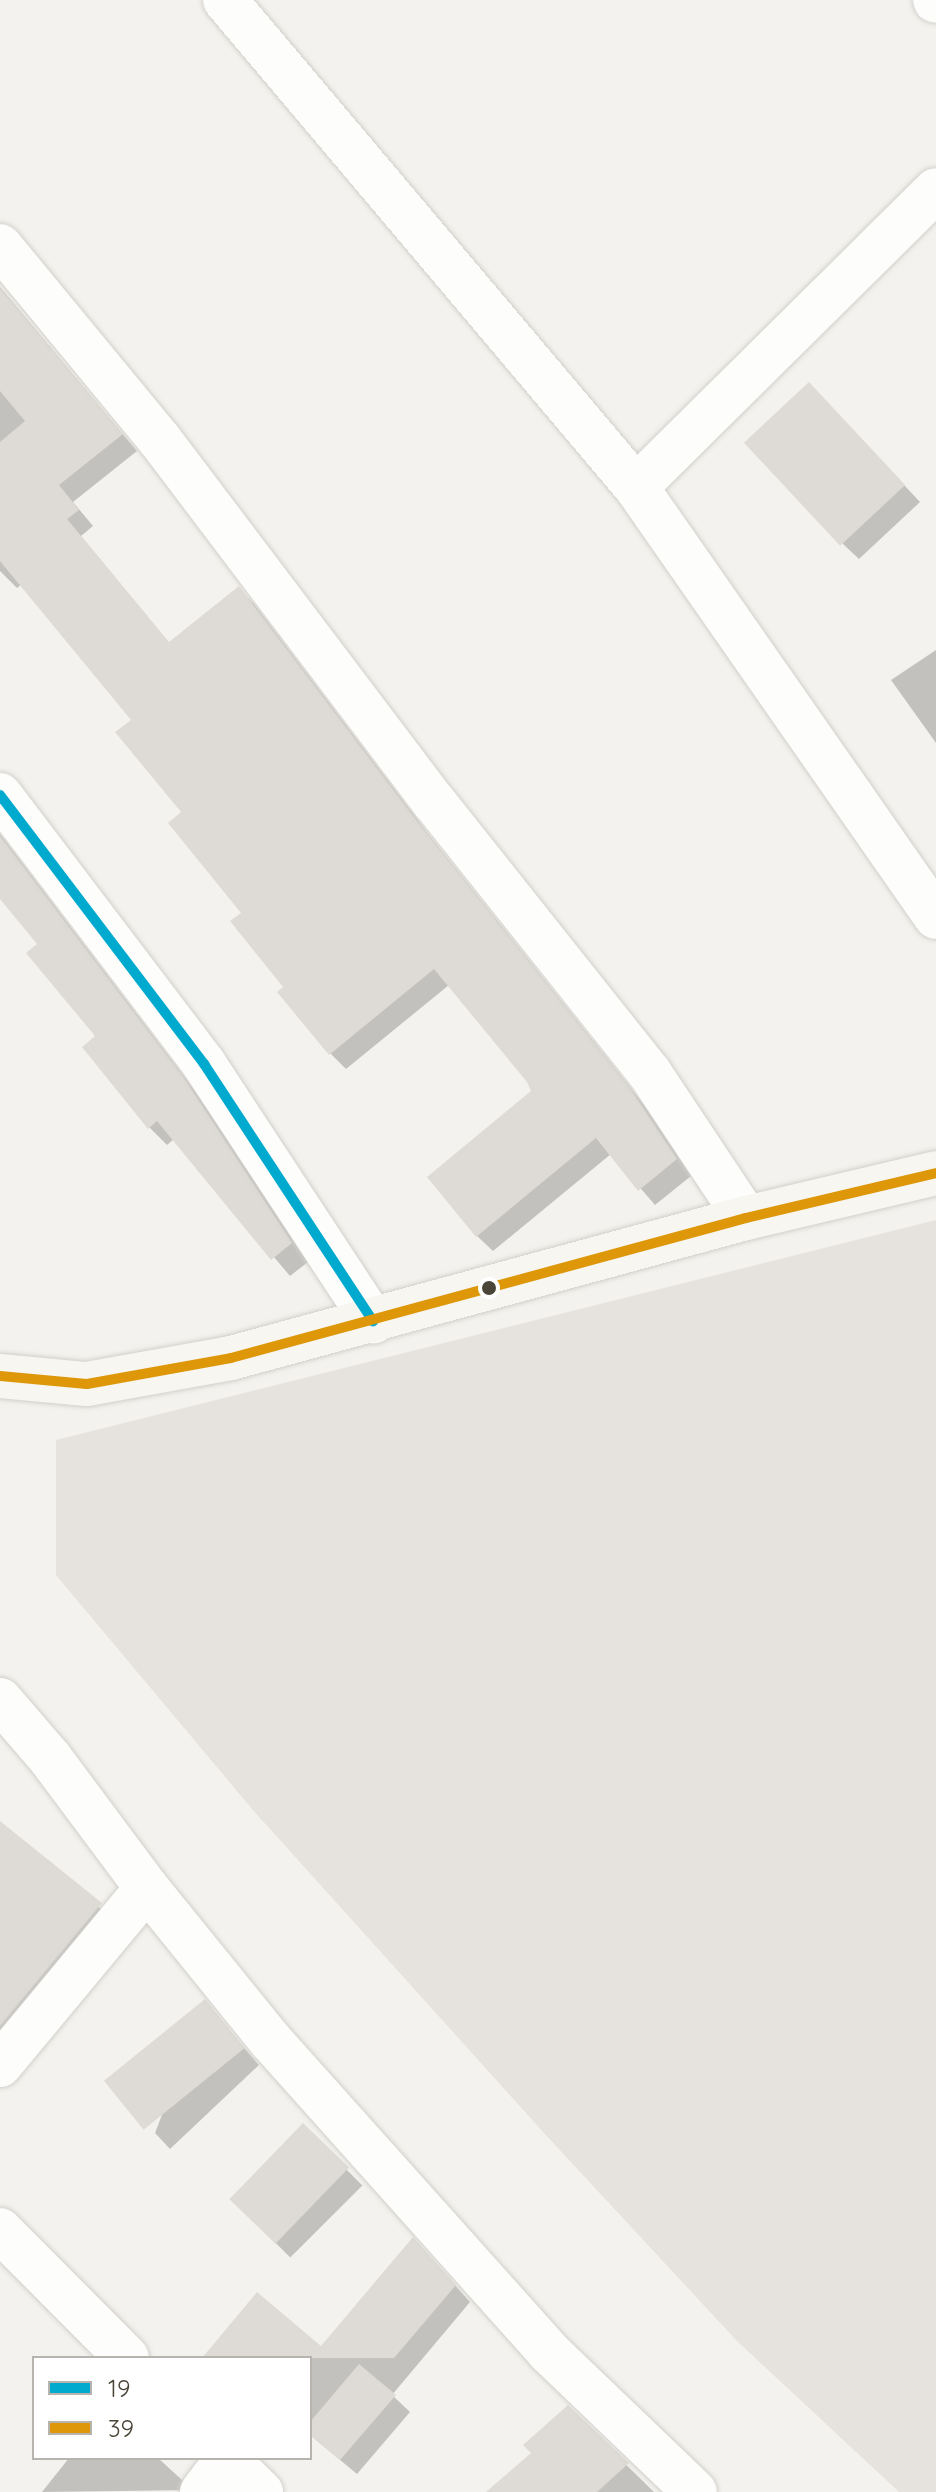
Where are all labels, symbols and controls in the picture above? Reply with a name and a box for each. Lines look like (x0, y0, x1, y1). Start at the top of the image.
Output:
unlabelled marker (481, 1280, 497, 1296)
legend (32, 2356, 312, 2460)
text: 19 (108, 2373, 130, 2403)
text: 39 (108, 2413, 134, 2443)

